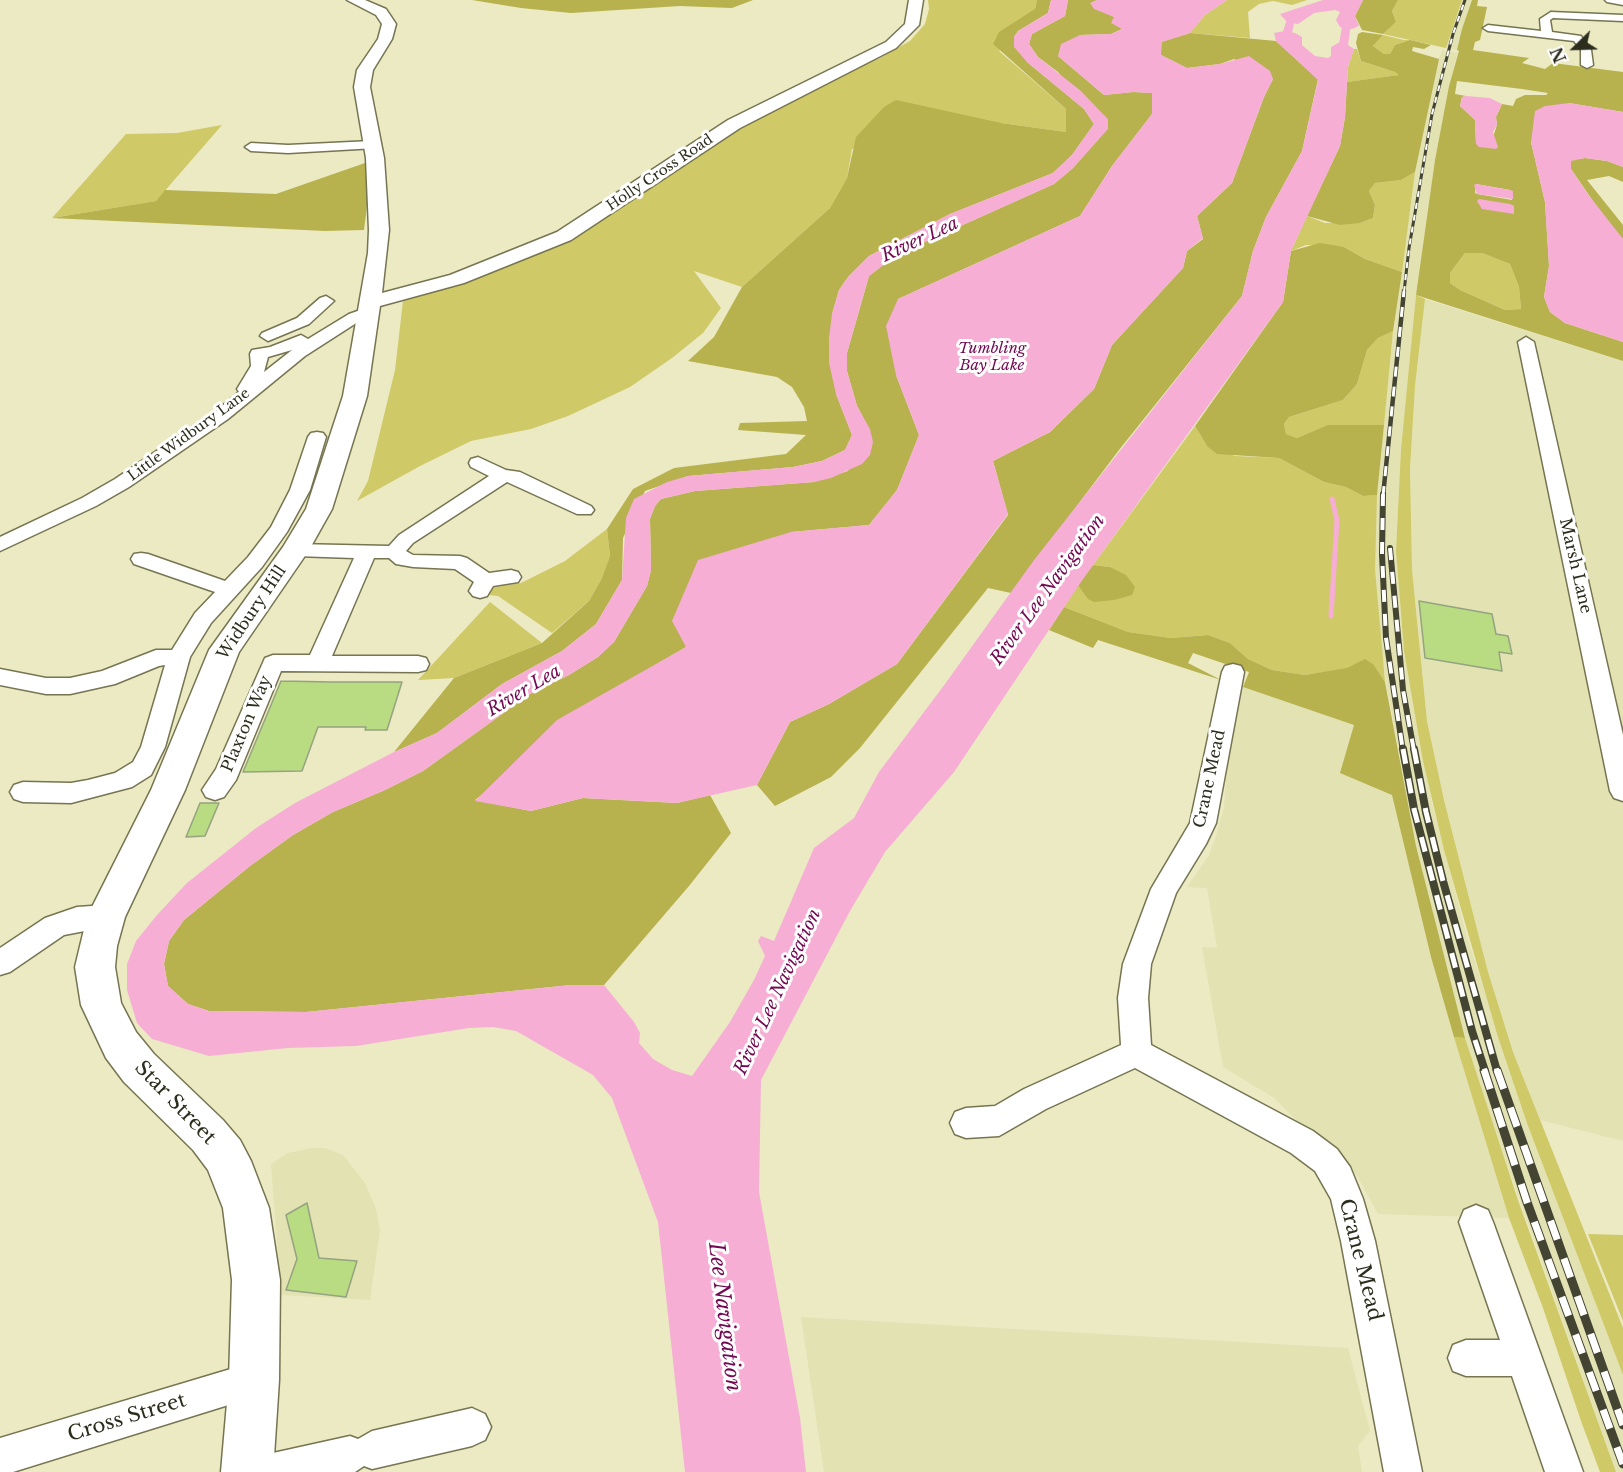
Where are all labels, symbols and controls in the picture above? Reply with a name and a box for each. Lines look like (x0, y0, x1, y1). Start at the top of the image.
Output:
north arrow (1545, 18, 1605, 78)
text: N (1546, 44, 1571, 66)
street label: Holly Cross Road (604, 131, 716, 215)
water label: River Lea (878, 213, 962, 267)
water label: Tumbling Bay Lake (958, 340, 1026, 375)
street label: Little Widbury Lane (125, 385, 253, 485)
water label: River Lee Navigation (986, 511, 1110, 669)
street label: Marsh Lane (1555, 516, 1595, 616)
street label: Widbury Hill (214, 562, 290, 664)
water label: River Lea (483, 660, 565, 722)
street label: Plaxton Way (218, 673, 276, 775)
street label: Crane Mead (1190, 728, 1230, 830)
water label: River Lee Navigation (730, 906, 826, 1078)
street label: Star Street (129, 1056, 221, 1150)
street label: Crane Mead (1333, 1196, 1387, 1324)
water label: Lee Navigation (702, 1241, 746, 1393)
street label: Cross Street (65, 1389, 189, 1447)

